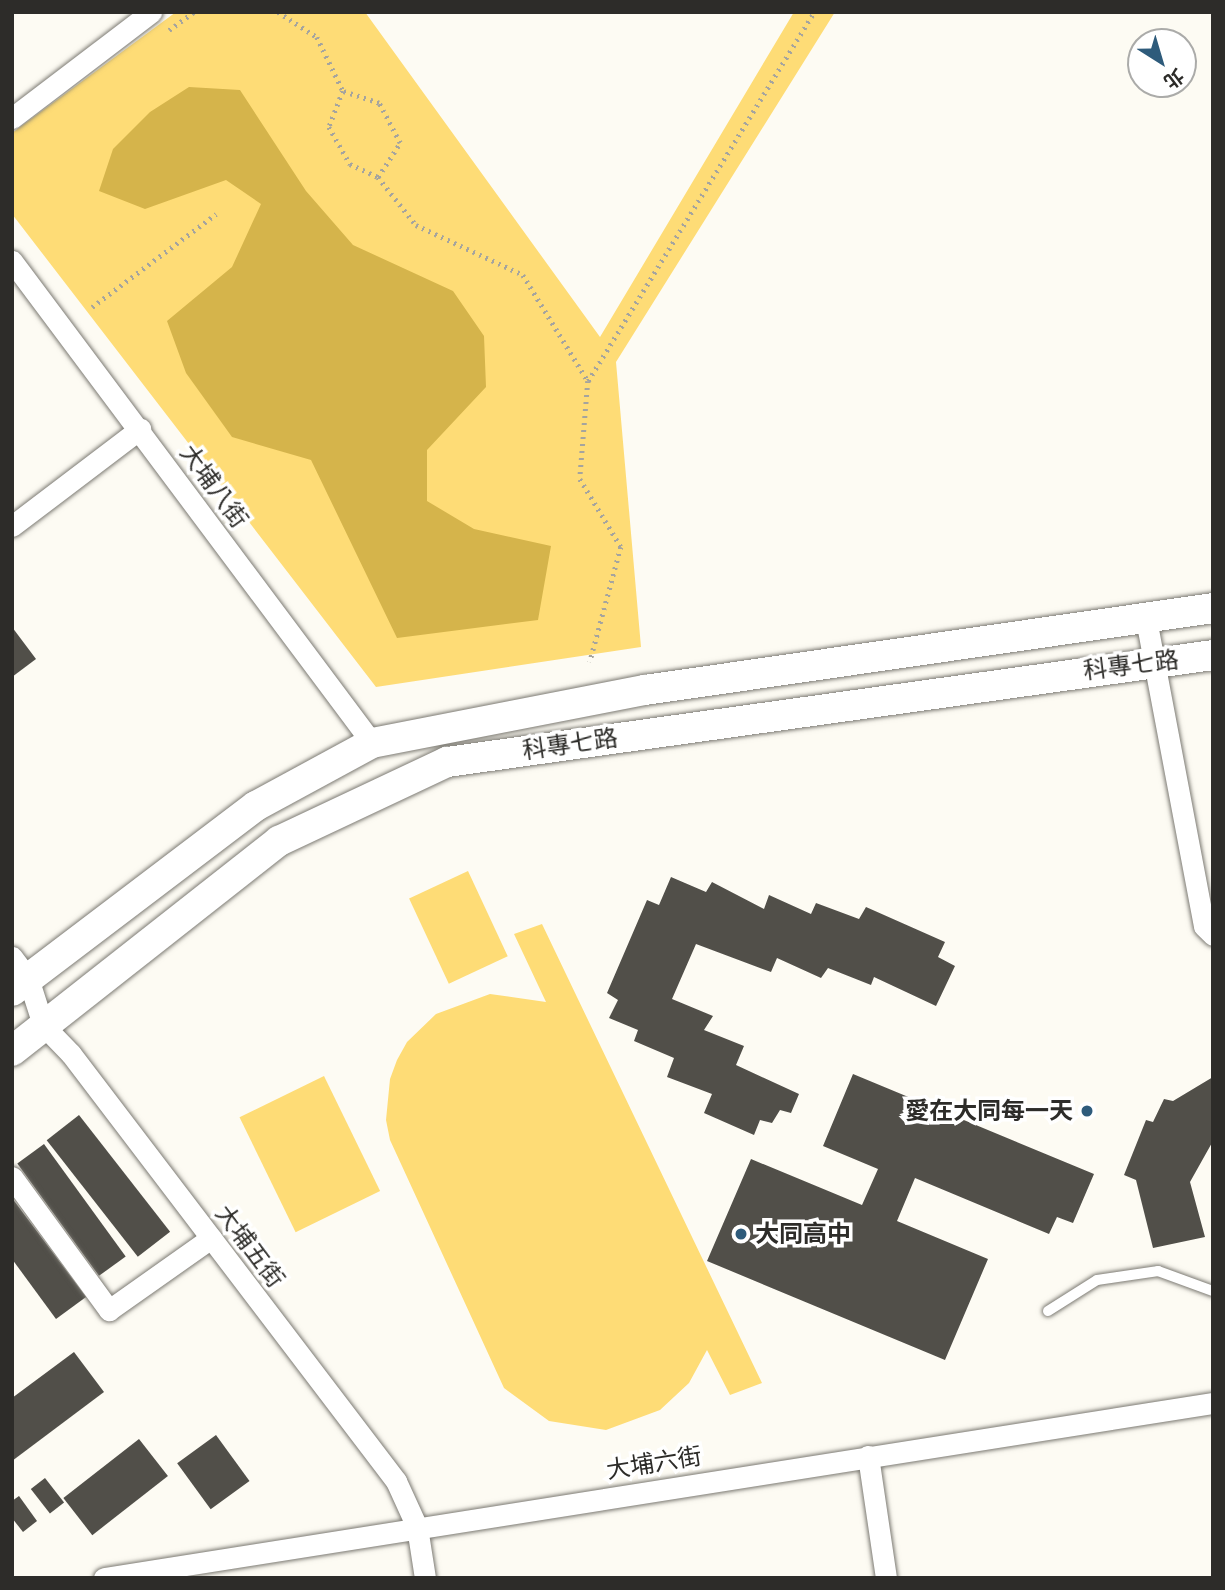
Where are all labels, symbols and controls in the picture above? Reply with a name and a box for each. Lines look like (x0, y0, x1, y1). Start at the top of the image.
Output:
north arrow (1127, 28, 1197, 98)
text: 北 (1159, 64, 1188, 93)
street label: 大埔八街 (174, 439, 254, 533)
street label: 科專七路 (1082, 645, 1180, 685)
street label: 科專七路 (520, 723, 620, 765)
place label: 愛在大同每一天 (905, 1097, 1073, 1125)
marker: 愛在大同每一天 (1079, 1103, 1095, 1119)
street label: 大埔五街 (210, 1199, 290, 1293)
place label: 大同高中 (755, 1220, 851, 1248)
marker: 大同高中 (733, 1226, 749, 1242)
street label: 大埔六街 (604, 1441, 704, 1485)

